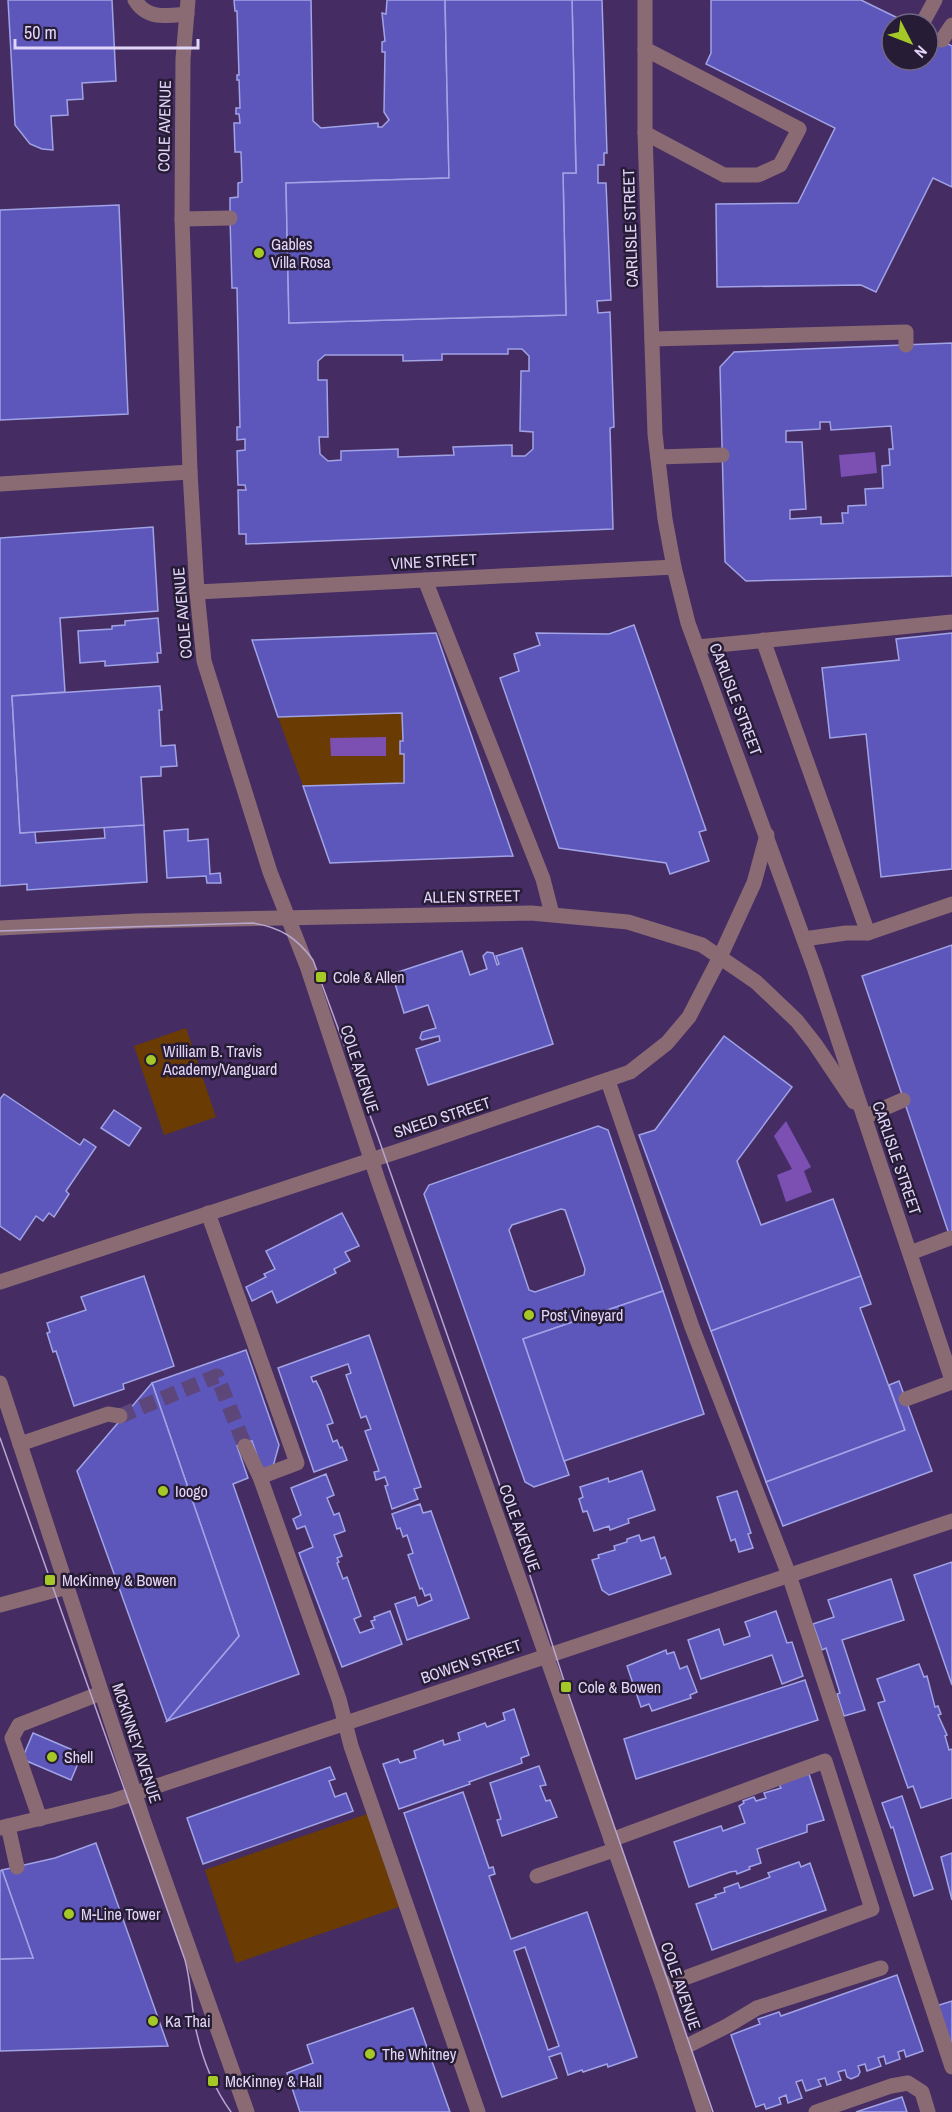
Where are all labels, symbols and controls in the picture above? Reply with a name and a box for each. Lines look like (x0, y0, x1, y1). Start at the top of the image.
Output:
scale bar (15, 12, 198, 50)
north arrow (880, 12, 940, 72)
text: 50 m (24, 20, 57, 45)
text: N (910, 41, 932, 63)
street label: COLE AVENUE (152, 80, 176, 172)
street label: CARLISLE STREET (617, 168, 643, 288)
place label: Gables Villa Rosa (271, 233, 331, 273)
marker: Gables Villa Rosa (252, 246, 266, 260)
street label: VINE STREET (390, 548, 478, 574)
street label: COLE AVENUE (167, 566, 197, 660)
street label: CARLISLE STREET (704, 640, 768, 758)
street label: ALLEN STREET (422, 884, 521, 908)
place label: Cole & Allen (333, 966, 404, 988)
marker: Cole & Allen (314, 970, 328, 984)
street label: COLE AVENUE (335, 1022, 385, 1116)
place label: William B. Travis Academy/Vanguard (162, 1040, 277, 1080)
marker: William B. Travis Academy/Vanguard (144, 1053, 158, 1067)
street label: SNEED STREET (391, 1091, 493, 1143)
street label: CARLISLE STREET (867, 1098, 927, 1218)
place label: Post Vineyard (541, 1304, 623, 1326)
marker: Post Vineyard (522, 1308, 536, 1322)
place label: Ioogo (175, 1480, 208, 1502)
street label: COLE AVENUE (494, 1481, 546, 1575)
marker: Ioogo (156, 1484, 170, 1498)
place label: McKinney & Bowen (62, 1569, 177, 1591)
marker: McKinney & Bowen (43, 1573, 57, 1587)
street label: BOWEN STREET (418, 1634, 524, 1688)
place label: Cole & Bowen (578, 1676, 661, 1698)
street label: MCKINNEY AVENUE (107, 1680, 167, 1806)
marker: Cole & Bowen (559, 1680, 573, 1694)
place label: Shell (64, 1746, 93, 1768)
marker: Shell (45, 1750, 59, 1764)
place label: M-Line Tower (81, 1903, 161, 1925)
marker: M-Line Tower (62, 1907, 76, 1921)
street label: COLE AVENUE (656, 1939, 706, 2033)
place label: Ka Thai (165, 2010, 211, 2032)
marker: Ka Thai (146, 2014, 160, 2028)
place label: The Whitney (382, 2043, 457, 2065)
marker: The Whitney (363, 2047, 377, 2061)
place label: McKinney & Hall (225, 2070, 322, 2092)
marker: McKinney & Hall (206, 2074, 220, 2088)

